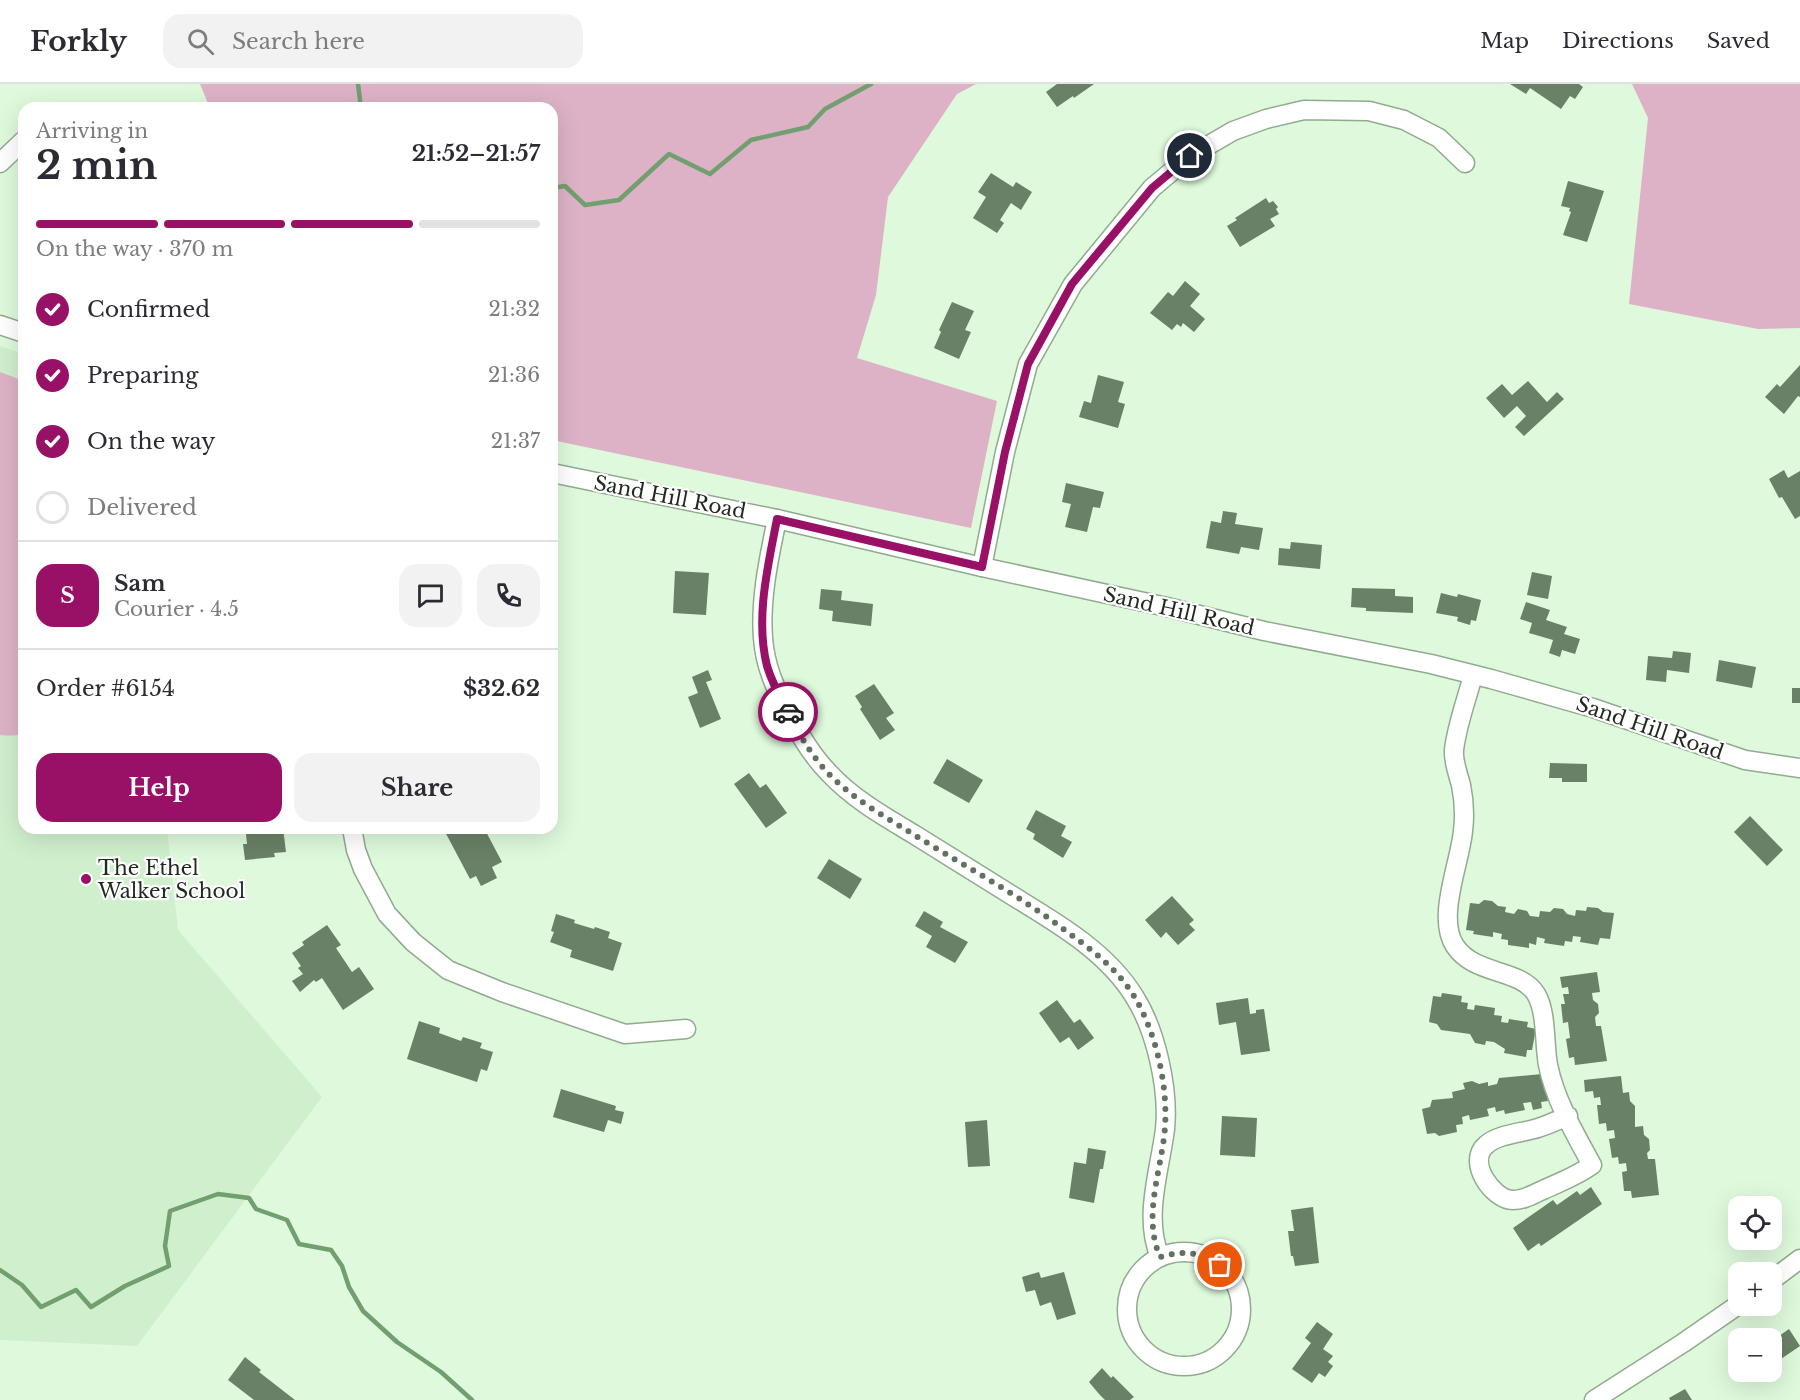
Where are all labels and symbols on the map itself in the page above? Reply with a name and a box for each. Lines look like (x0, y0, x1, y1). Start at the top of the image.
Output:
pin (1164, 130, 1215, 181)
street label: Sand Hill Road (592, 471, 748, 523)
street label: Sand Hill Road (1101, 582, 1257, 640)
courier (758, 682, 818, 742)
street label: Sand Hill Road (1573, 692, 1727, 764)
place label: The Ethel Walker School (97, 856, 245, 903)
marker: The Ethel Walker School (79, 872, 93, 886)
pin (1194, 1239, 1245, 1290)

